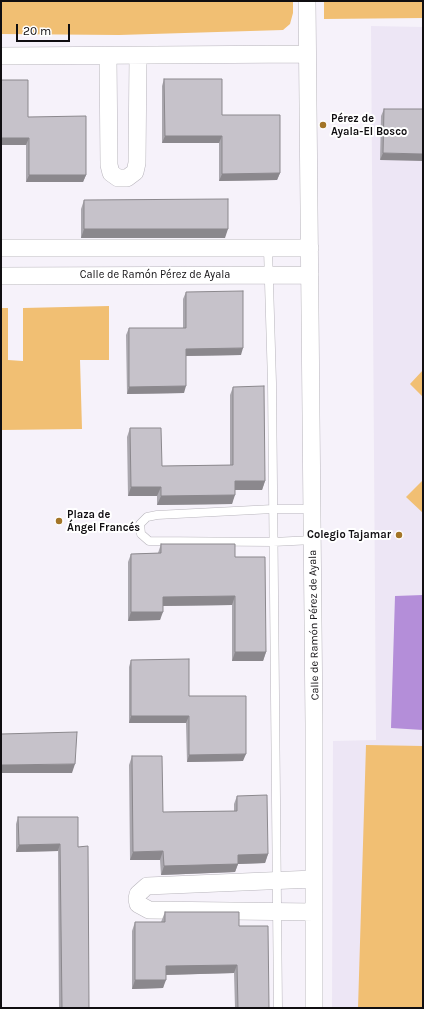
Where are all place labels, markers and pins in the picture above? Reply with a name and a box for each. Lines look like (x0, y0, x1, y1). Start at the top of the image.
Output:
place label: Pérez de Ayala-El Bosco (331, 112, 407, 138)
marker: Pérez de Ayala-El Bosco (318, 120, 328, 130)
place label: Plaza de Ángel Francés (67, 508, 140, 534)
marker: Plaza de Ángel Francés (54, 516, 64, 526)
place label: Colegio Tajamar (307, 528, 391, 542)
marker: Colegio Tajamar (394, 530, 404, 540)

